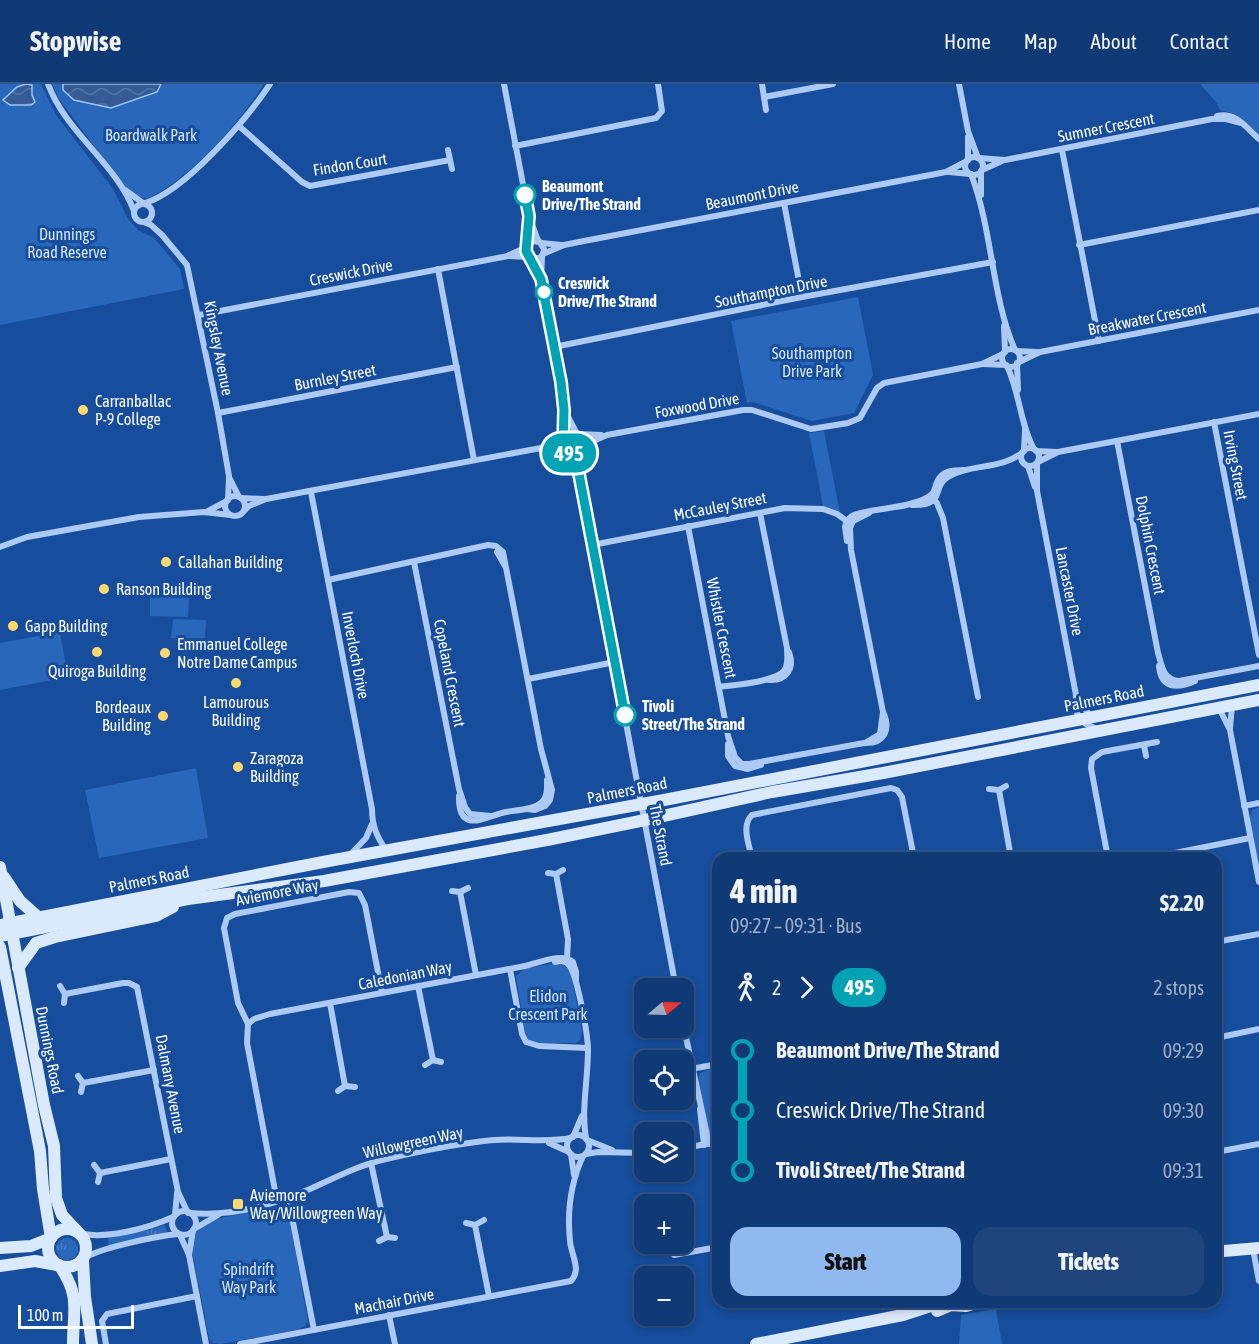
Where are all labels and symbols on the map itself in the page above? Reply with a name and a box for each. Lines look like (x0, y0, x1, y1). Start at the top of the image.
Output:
street label: Sumner Crescent (1056, 109, 1156, 145)
park label: Boardwalk Park (105, 126, 197, 144)
street label: Findon Court (312, 149, 389, 179)
place label: Beaumont Drive/The Strand (542, 177, 641, 213)
street label: Beaumont Drive (704, 177, 800, 213)
marker: Beaumont Drive/The Strand (514, 184, 536, 206)
park label: Dunnings Road Reserve (27, 225, 107, 261)
street label: Creswick Drive (308, 255, 394, 289)
street label: Southampton Drive (713, 271, 829, 312)
place label: Creswick Drive/The Strand (558, 274, 657, 310)
marker: Creswick Drive/The Strand (535, 283, 553, 301)
street label: Breakwater Crescent (1086, 298, 1208, 338)
street label: Kingsley Avenue (200, 299, 237, 397)
park label: Southampton Drive Park (772, 344, 852, 380)
street label: Burnley Street (293, 360, 378, 395)
street label: Foxwood Drive (653, 389, 741, 421)
place label: Carranballac P-9 College (95, 392, 171, 429)
marker: Carranballac P-9 College (76, 403, 90, 417)
street label: Irving Street (1219, 428, 1252, 502)
line badge: 495 (534, 434, 604, 472)
street label: McCauley Street (672, 488, 768, 525)
street label: Dolphin Crescent (1132, 494, 1169, 596)
street label: Lancaster Drive (1053, 545, 1087, 637)
place label: Callahan Building (178, 553, 283, 572)
marker: Callahan Building (159, 555, 173, 569)
street label: Whistler Crescent (703, 576, 741, 680)
place label: Ranson Building (116, 580, 211, 599)
marker: Ranson Building (97, 582, 111, 596)
street label: Inverloch Drive (339, 610, 373, 700)
place label: Gapp Building (25, 617, 107, 636)
street label: Copeland Crescent (430, 618, 469, 729)
marker: Gapp Building (6, 619, 20, 633)
place label: Emmanuel College Notre Dame Campus (177, 635, 298, 672)
marker: Quiroga Building (90, 645, 104, 659)
marker: Emmanuel College Notre Dame Campus (158, 646, 172, 660)
place label: Quiroga Building (48, 662, 146, 681)
marker: Lamourous Building (229, 676, 243, 690)
street label: Palmers Road (1062, 681, 1146, 715)
place label: Lamourous Building (203, 693, 269, 730)
place label: Tivoli Street/The Strand (642, 697, 745, 733)
place label: Bordeaux Building (95, 698, 152, 735)
marker: Tivoli Street/The Strand (614, 704, 636, 726)
marker: Bordeaux Building (156, 709, 170, 723)
place label: Zaragoza Building (250, 749, 304, 786)
marker: Zaragoza Building (231, 760, 245, 774)
street label: Palmers Road (585, 773, 669, 807)
street label: The Strand (646, 803, 676, 867)
street label: Palmers Road (107, 862, 191, 896)
street label: Aviemore Way (234, 875, 320, 910)
street label: Caledonian Way (357, 957, 454, 994)
north arrow (634, 978, 694, 1038)
park label: Elidon Crescent Park (508, 987, 588, 1023)
street label: Dunnings Road (32, 1005, 67, 1096)
street label: Dalmany Avenue (152, 1033, 189, 1135)
street label: Willowgreen Way (361, 1123, 465, 1162)
place label: Aviemore Way/Willowgreen Way (250, 1186, 383, 1223)
marker: Aviemore Way/Willowgreen Way (231, 1197, 245, 1211)
park label: Spindrift Way Park (222, 1260, 276, 1297)
street label: Machair Drive (353, 1284, 435, 1318)
scale bar (18, 1302, 134, 1330)

